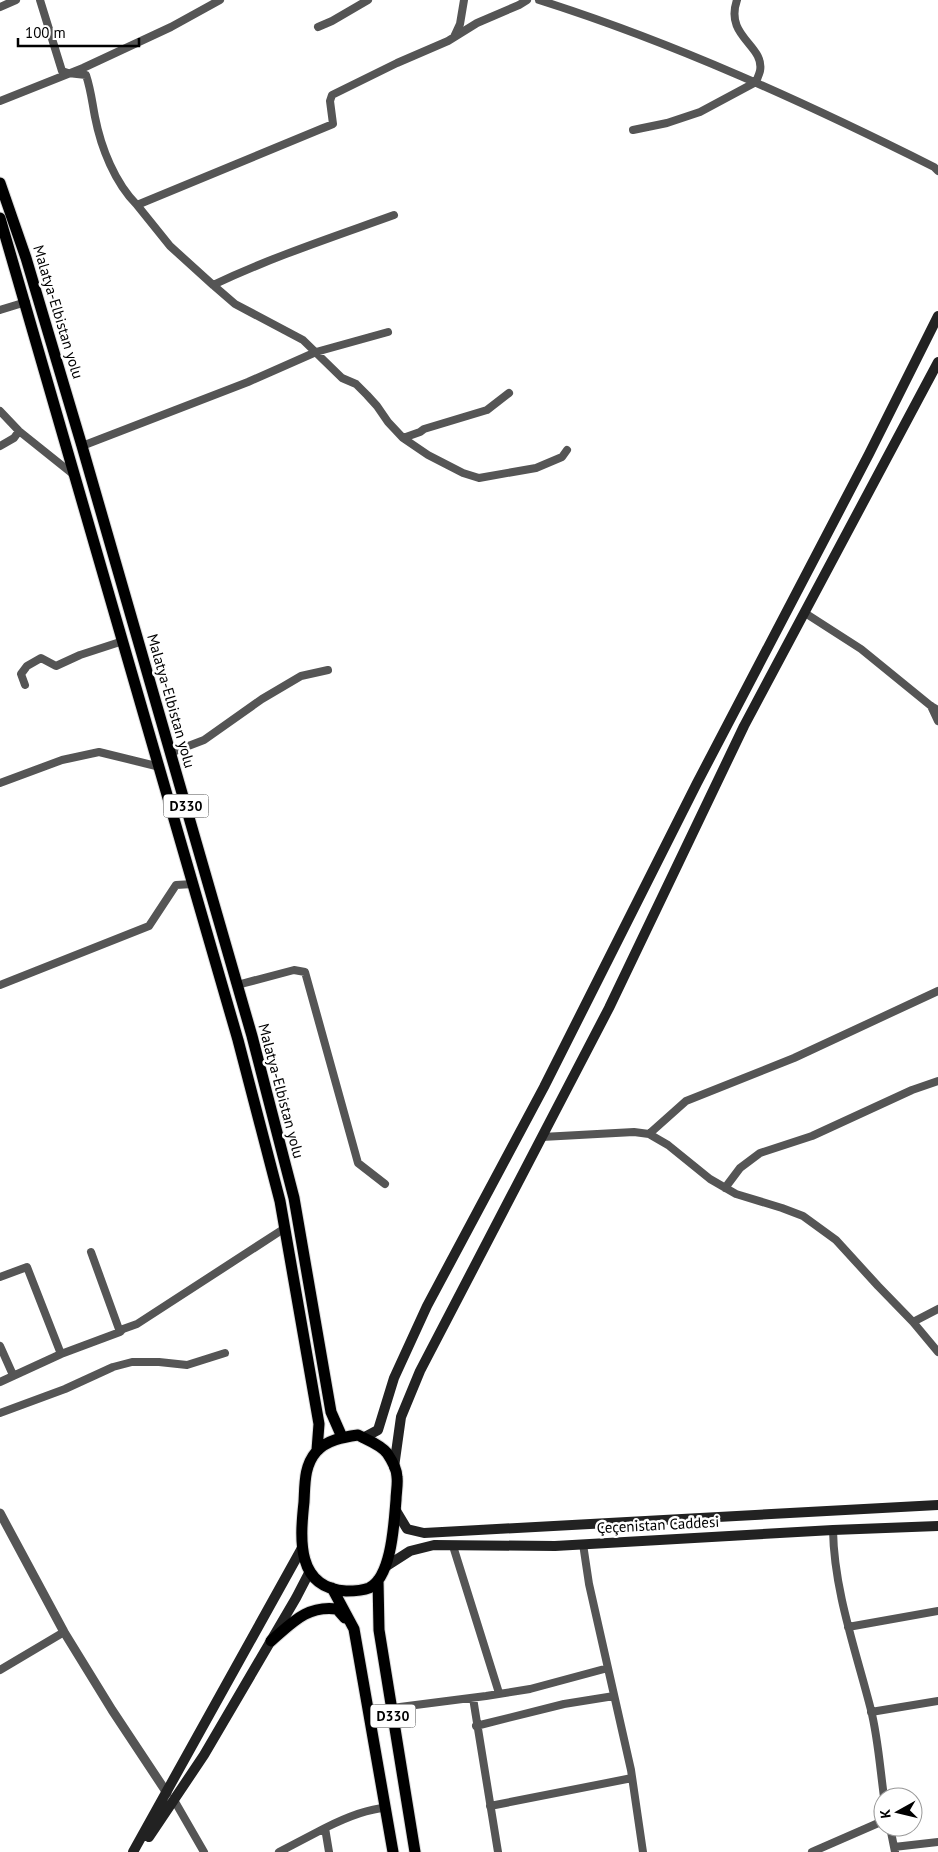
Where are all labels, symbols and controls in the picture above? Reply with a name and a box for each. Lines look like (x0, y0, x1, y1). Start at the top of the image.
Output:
scale bar (18, 15, 139, 47)
text: 100 m (25, 23, 66, 42)
street label: Malatya-Elbistan yolu (29, 243, 88, 381)
street label: Malatya-Elbistan yolu (143, 632, 200, 770)
road number: D330 (164, 794, 208, 818)
street label: Malatya-Elbistan yolu (254, 1021, 309, 1160)
street label: Çeçenistan Caddesi (596, 1512, 720, 1537)
road number: D330 (370, 1704, 416, 1728)
north arrow (873, 1787, 923, 1837)
text: K (876, 1808, 895, 1819)

